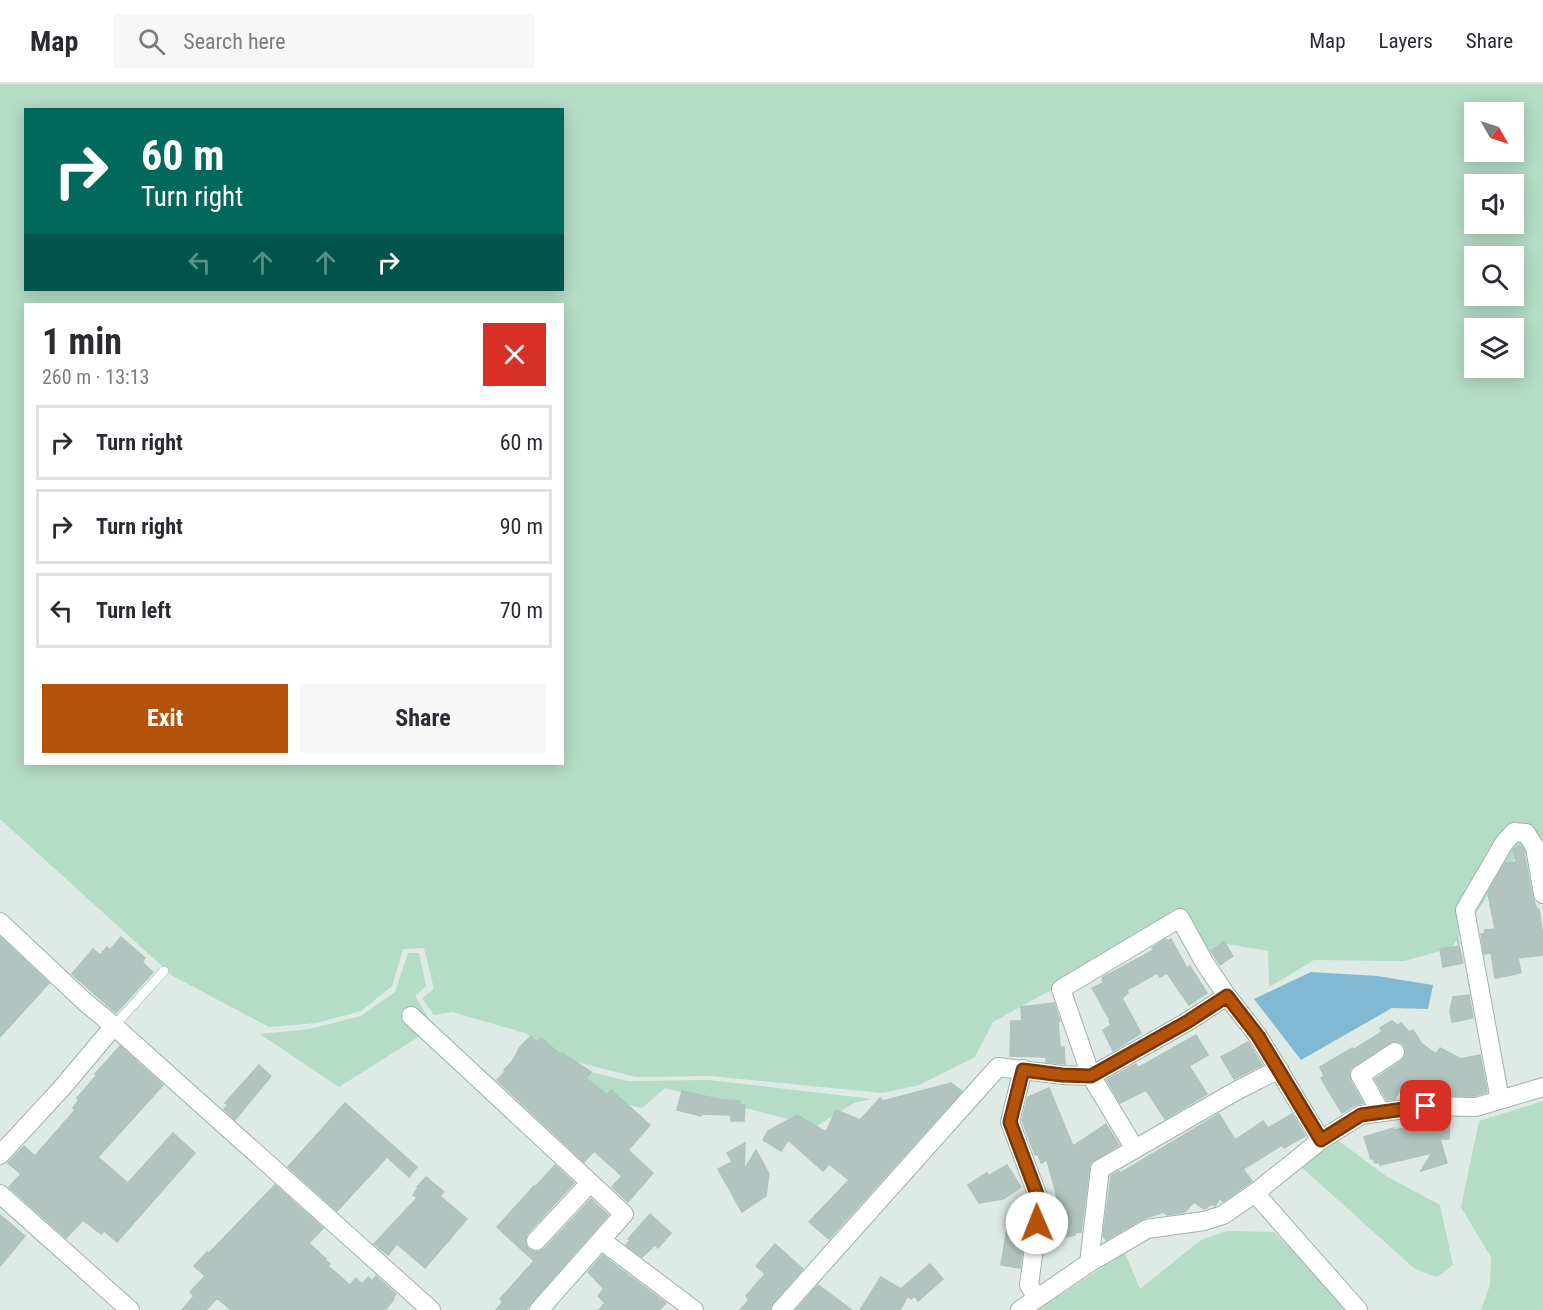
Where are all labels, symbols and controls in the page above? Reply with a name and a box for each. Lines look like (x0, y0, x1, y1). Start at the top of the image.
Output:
search box (114, 14, 534, 68)
text: Map (30, 25, 78, 58)
icon: search (135, 25, 168, 58)
text: Search here (183, 29, 286, 54)
text: Map (1309, 29, 1346, 53)
text: Layers (1379, 29, 1433, 53)
text: Share (1466, 29, 1513, 53)
north arrow (1464, 102, 1524, 162)
map controls (1464, 102, 1524, 378)
text: 60 m (141, 131, 224, 180)
icon: right (42, 132, 120, 210)
button: sound (1464, 174, 1524, 234)
text: Turn right (141, 181, 243, 213)
icon: left (183, 246, 216, 279)
icon: ahead (246, 246, 279, 279)
icon: ahead (309, 246, 342, 279)
icon: right (372, 246, 405, 279)
button: search (1464, 246, 1524, 306)
button: layers (1464, 318, 1524, 378)
text: 1 min (42, 321, 122, 363)
button: close (483, 323, 546, 386)
text: 260 m · 13:13 (42, 365, 149, 389)
icon: right (45, 426, 78, 459)
text: Turn right (96, 430, 183, 455)
text: 60 m (500, 430, 543, 455)
icon: right (45, 510, 78, 543)
text: Turn right (96, 514, 183, 539)
text: 90 m (500, 514, 543, 539)
icon: left (45, 594, 78, 627)
text: Turn left (96, 598, 171, 623)
text: 70 m (500, 598, 543, 623)
button: Exit (42, 684, 288, 753)
button: Share (300, 684, 546, 753)
pin (1400, 1080, 1451, 1131)
icon: arrive (1409, 1089, 1442, 1122)
position arrow (1005, 1191, 1069, 1255)

